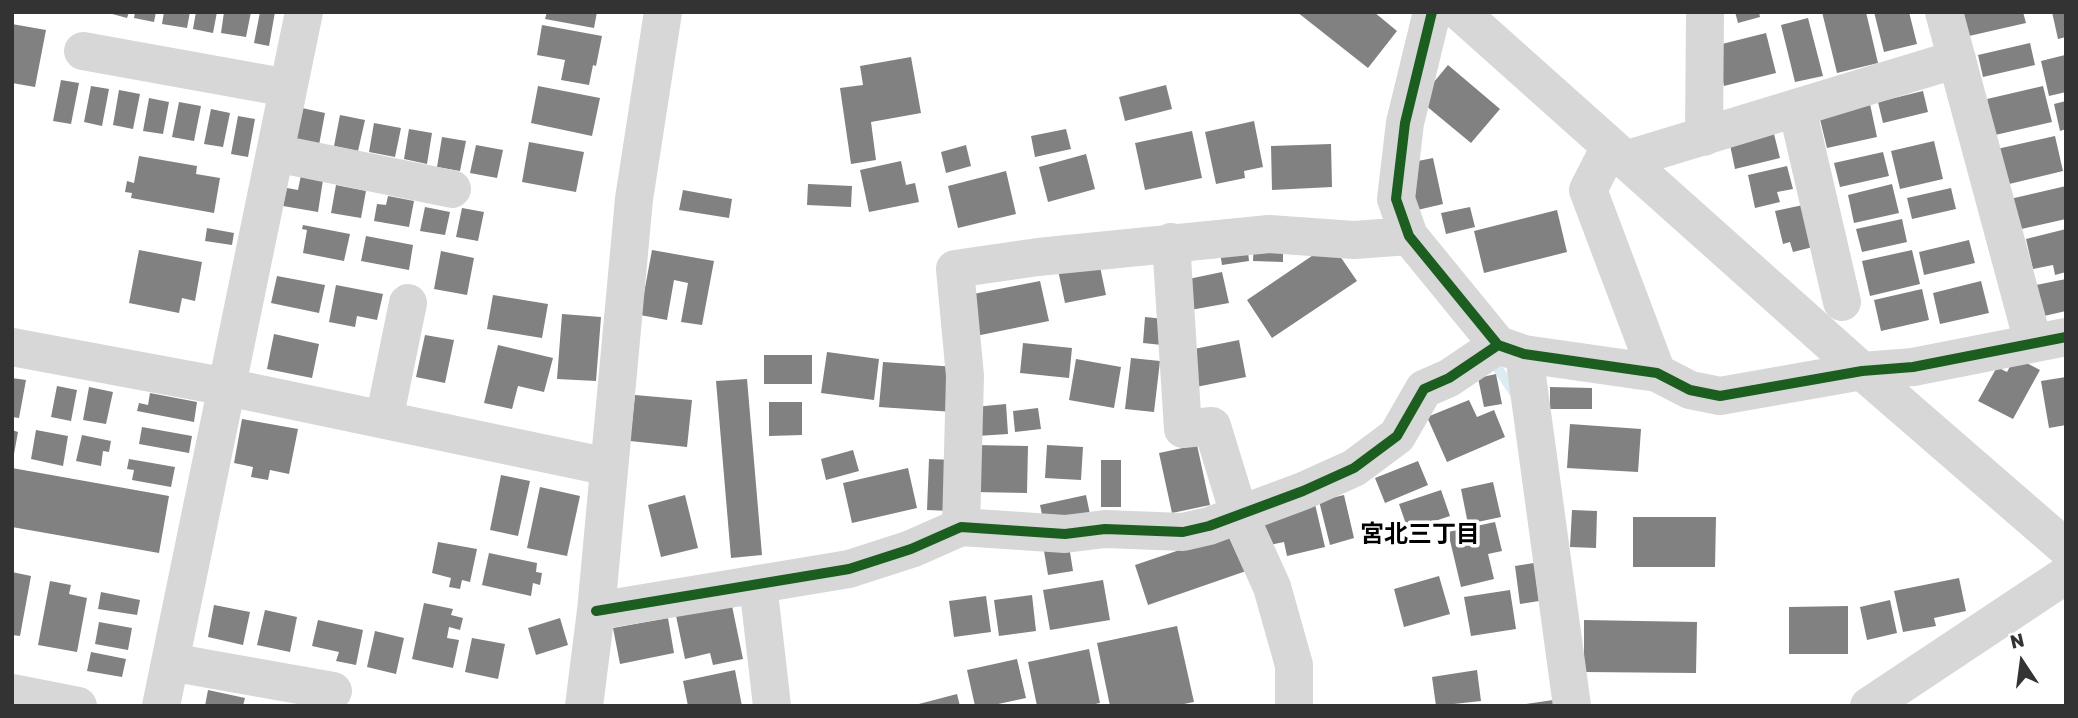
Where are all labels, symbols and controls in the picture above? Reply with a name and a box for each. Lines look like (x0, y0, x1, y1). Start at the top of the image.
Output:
district label: 宮北三丁目 (1360, 521, 1480, 549)
north arrow (1987, 627, 2057, 697)
text: N (2008, 628, 2026, 654)

